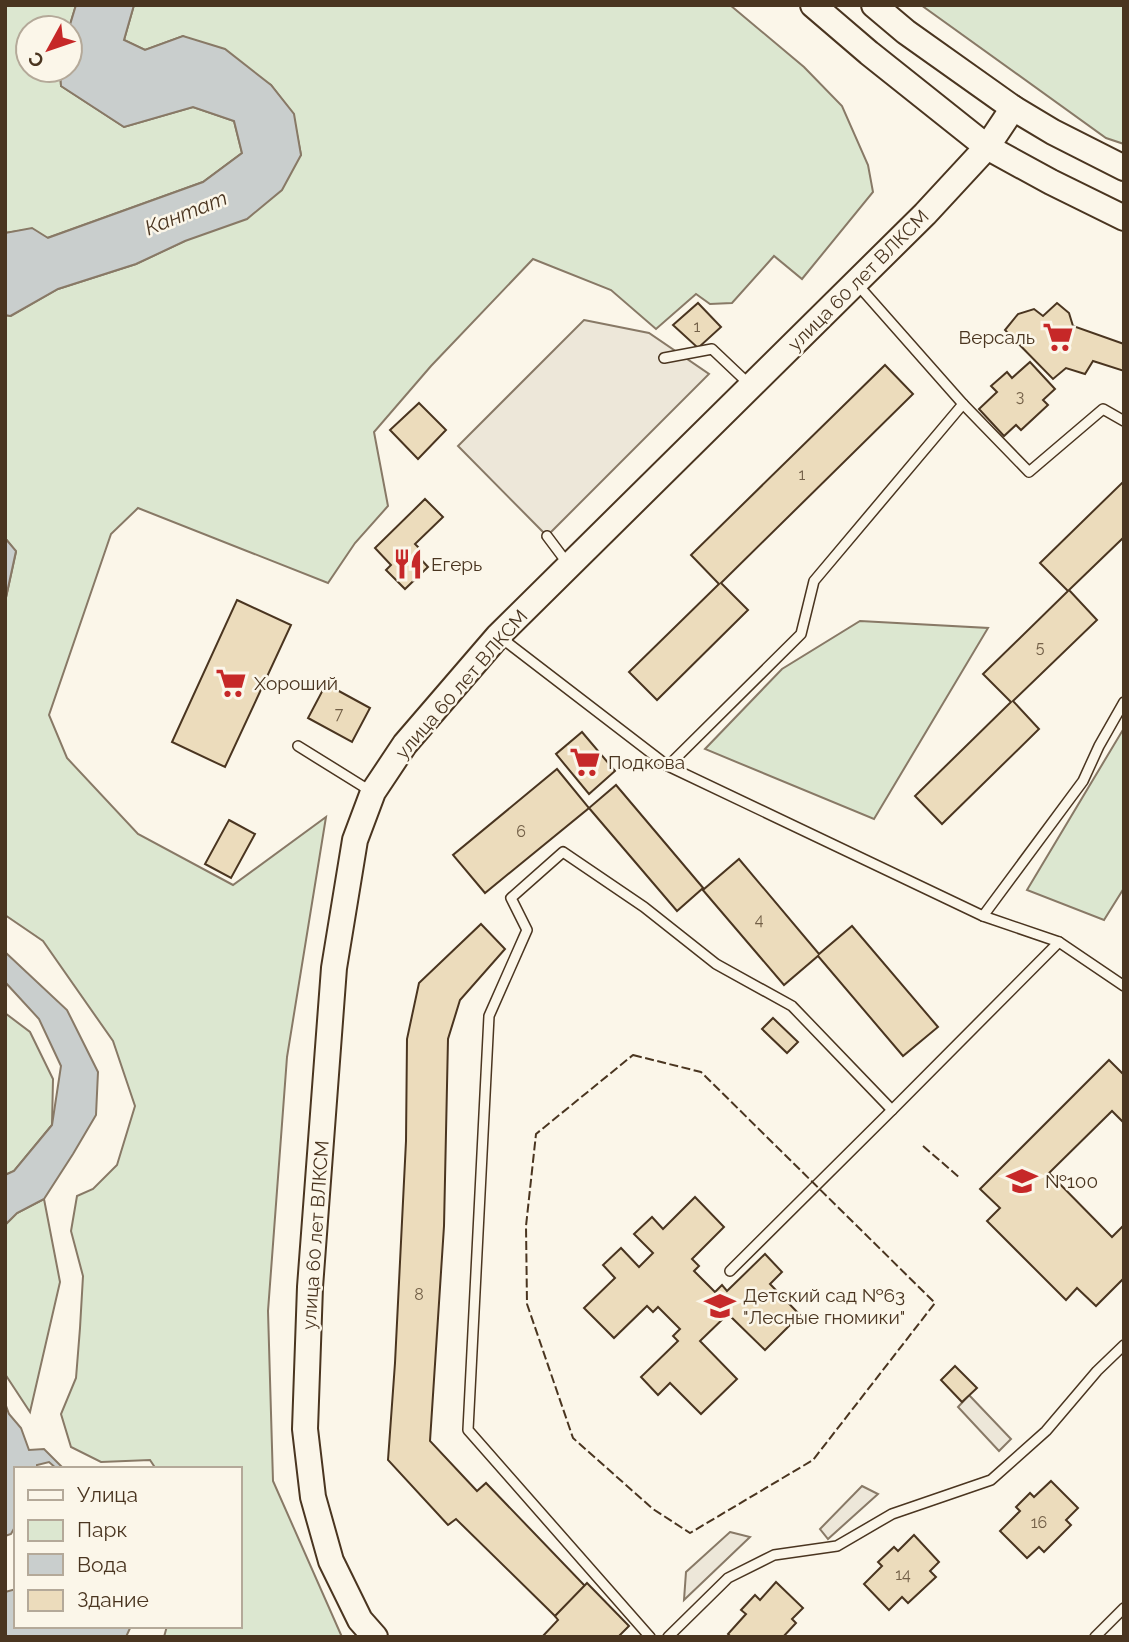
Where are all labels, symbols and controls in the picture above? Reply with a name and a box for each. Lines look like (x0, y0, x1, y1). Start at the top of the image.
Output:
north arrow (14, 14, 84, 84)
text: С (23, 48, 49, 72)
water label: Кантат (141, 185, 231, 240)
street label: улица 60 лет ВЛКСМ (783, 205, 933, 355)
house number: 1 (694, 317, 701, 336)
supermarket icon: Версаль (1041, 320, 1075, 354)
place label: Версаль (959, 326, 1035, 348)
house number: 3 (1016, 387, 1024, 406)
house number: 1 (799, 465, 806, 484)
restaurant icon: Егерь (391, 547, 425, 581)
place label: Егерь (431, 553, 482, 575)
street label: улица 60 лет ВЛКСМ (390, 605, 532, 763)
house number: 5 (1036, 638, 1045, 657)
supermarket icon: Хороший (214, 666, 248, 700)
place label: Хороший (254, 672, 338, 694)
house number: 7 (335, 704, 344, 723)
supermarket icon: Подкова (568, 745, 602, 779)
place label: Подкова (608, 751, 685, 773)
house number: 6 (516, 822, 526, 841)
house number: 4 (755, 910, 764, 929)
street label: улица 60 лет ВЛКСМ (297, 1140, 333, 1330)
school or university icon: №100 (1005, 1164, 1039, 1198)
place label: №100 (1045, 1170, 1098, 1192)
place label: Детский сад №63 "Лесные гномики" (743, 1284, 905, 1328)
house number: 8 (414, 1285, 424, 1304)
school or university icon: Детский сад №63 "Лесные гномики" (703, 1289, 737, 1323)
legend (14, 1467, 242, 1628)
text: Улица (77, 1482, 138, 1507)
house number: 16 (1031, 1513, 1047, 1532)
text: Парк (77, 1517, 127, 1542)
text: Вода (77, 1552, 127, 1577)
house number: 14 (895, 1565, 911, 1584)
text: Здание (77, 1587, 149, 1612)

